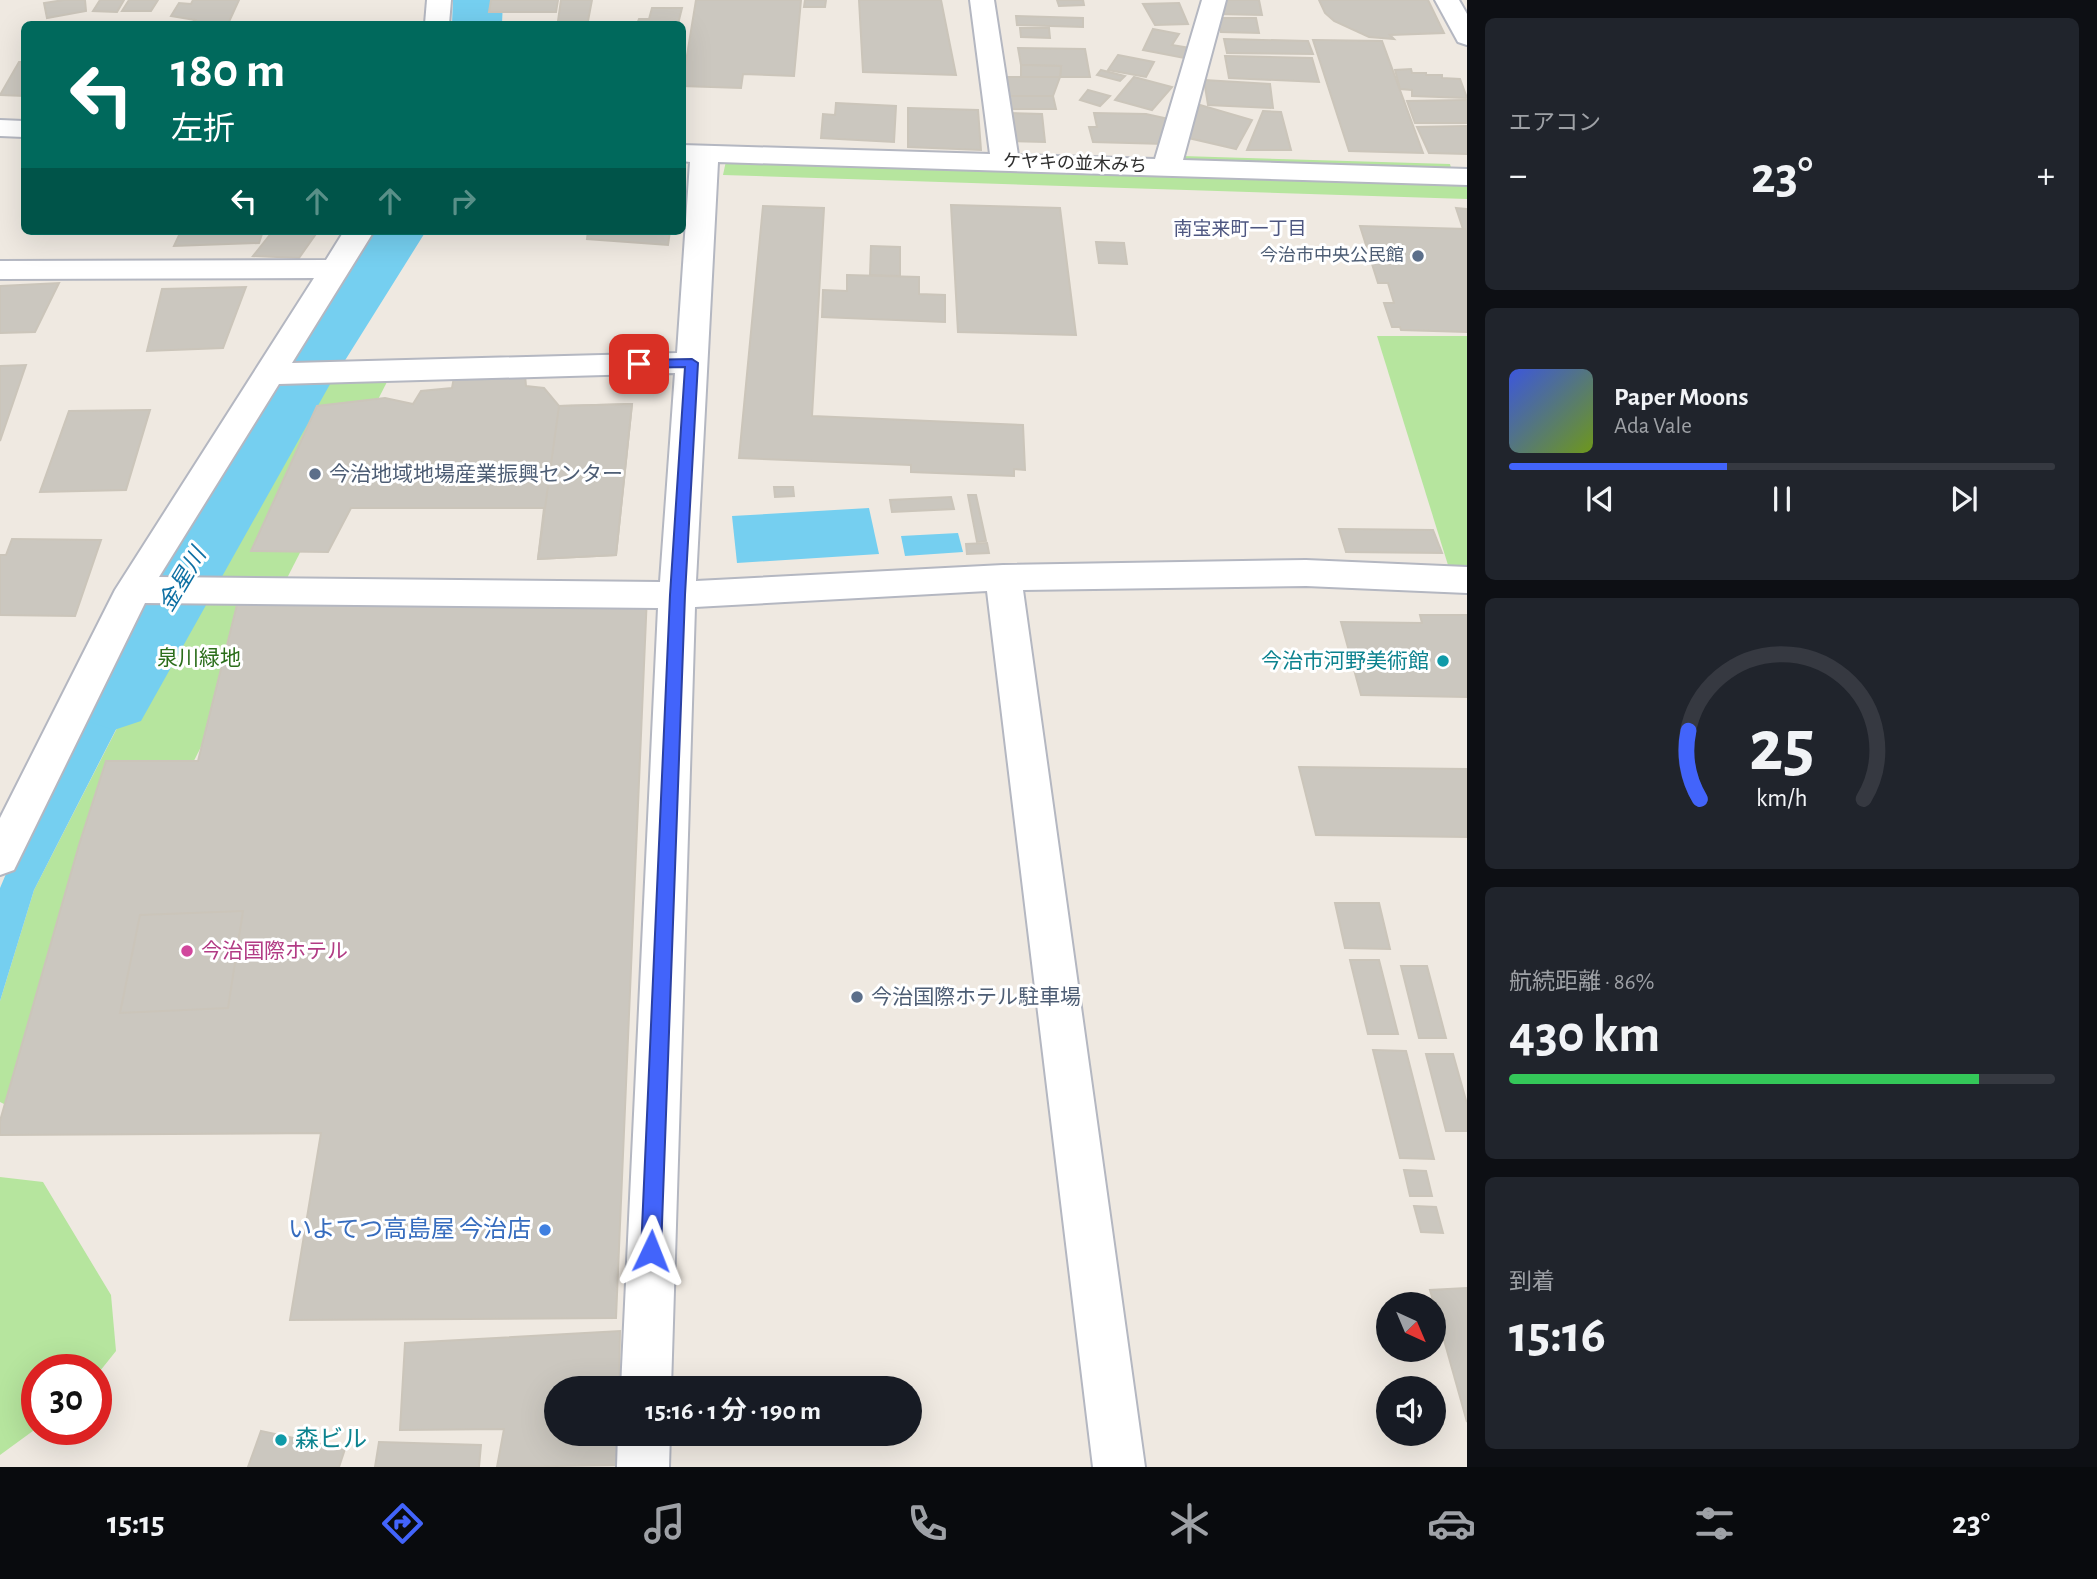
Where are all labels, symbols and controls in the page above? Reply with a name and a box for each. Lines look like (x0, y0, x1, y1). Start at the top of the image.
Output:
text: 180 m (171, 47, 285, 96)
icon: left (56, 49, 147, 140)
text: エアコン (1509, 112, 1601, 135)
text: 左折 (171, 113, 235, 145)
street label: ケヤキの並木みち (1003, 150, 1147, 176)
text: 23° (1751, 150, 1813, 202)
text: − (1509, 157, 1527, 195)
text: + (2037, 157, 2055, 195)
icon: left (225, 182, 263, 220)
icon: ahead (298, 182, 336, 220)
icon: ahead (371, 182, 409, 220)
icon: right (444, 182, 482, 220)
district label: 南宝来町一丁目 (1173, 218, 1307, 239)
place label: 今治市中央公民館 (1260, 245, 1404, 265)
marker: 今治市中央公民館 (1410, 248, 1426, 264)
pin (609, 334, 669, 394)
icon: arrive (620, 345, 658, 383)
text: Paper Moons (1614, 384, 1749, 410)
text: Ada Vale (1614, 415, 1692, 438)
place label: 今治地域地場産業振興センター (329, 463, 623, 485)
marker: 今治地域地場産業振興センター (307, 466, 323, 482)
icon: previous (1581, 480, 1619, 518)
icon: pause (1763, 480, 1801, 518)
icon: next (1945, 480, 1983, 518)
water label: 金星川 (154, 541, 212, 615)
park label: 泉川緑地 (157, 647, 241, 669)
place label: 今治市河野美術館 (1261, 650, 1429, 672)
marker: 今治市河野美術館 (1435, 653, 1451, 669)
text: 25 (1749, 712, 1815, 785)
text: km/h (1756, 786, 1808, 811)
place label: 今治国際ホテル (201, 940, 348, 962)
marker: 今治国際ホテル (179, 943, 195, 959)
text: 航続距離 · 86% (1509, 971, 1655, 994)
place label: 今治国際ホテル駐車場 (871, 986, 1081, 1008)
marker: 今治国際ホテル駐車場 (849, 989, 865, 1005)
text: 430 km (1509, 1009, 1660, 1061)
position arrow (614, 1214, 688, 1288)
place label: いよてつ高島屋 今治店 (288, 1216, 531, 1242)
marker: いよてつ高島屋 今治店 (537, 1222, 553, 1238)
text: 到着 (1509, 1271, 1555, 1294)
north arrow (1376, 1292, 1446, 1362)
map controls (1376, 1292, 1446, 1446)
text: 15:16 (1509, 1309, 1606, 1361)
speed limit sign: 30 (21, 1354, 112, 1445)
button: sound (1376, 1376, 1446, 1446)
text: 15:16 · 1 分 · 190 m (645, 1398, 821, 1424)
place label: 森ビル (295, 1426, 367, 1452)
marker: 森ビル (273, 1432, 289, 1448)
icon: directions (378, 1499, 427, 1548)
icon: music (640, 1499, 689, 1548)
icon: phone (903, 1499, 952, 1548)
icon: climate (1165, 1499, 1214, 1548)
icon: car (1427, 1499, 1476, 1548)
icon: filters (1690, 1499, 1739, 1548)
text: 15:15 (107, 1507, 165, 1539)
text: 23° (1952, 1507, 1990, 1539)

